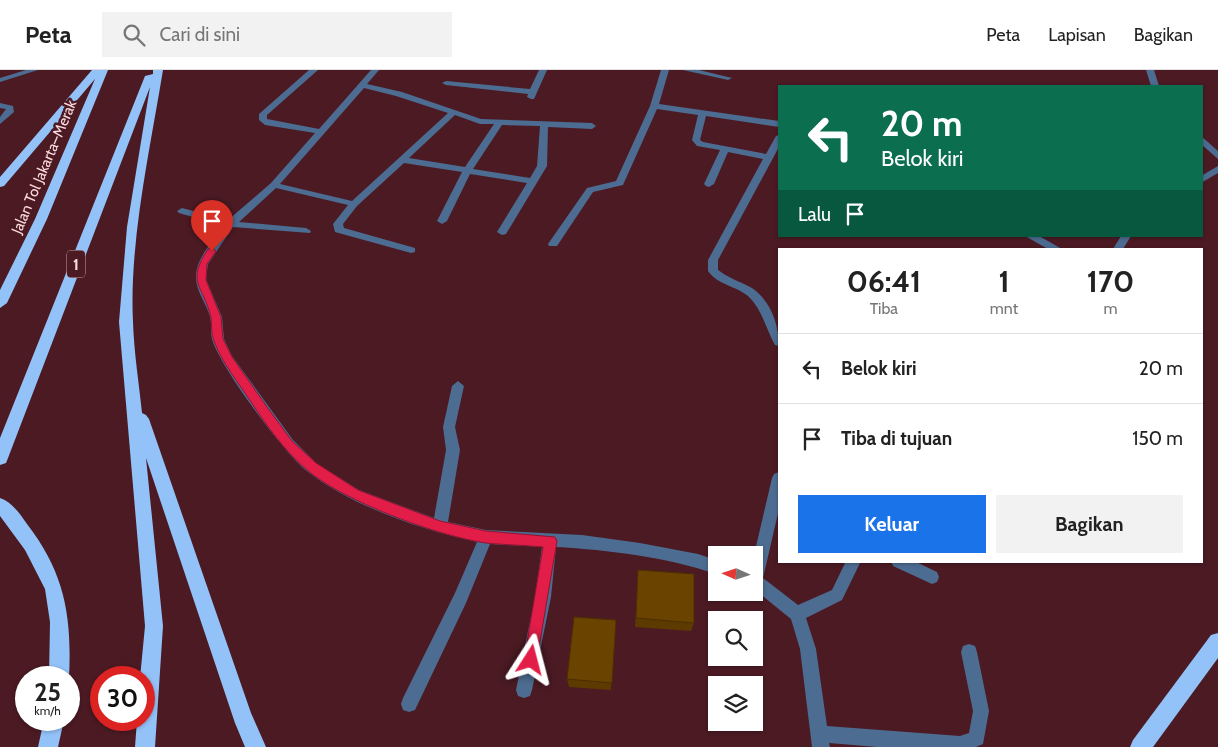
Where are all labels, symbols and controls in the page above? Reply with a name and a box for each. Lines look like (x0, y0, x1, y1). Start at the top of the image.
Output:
search box (102, 12, 452, 57)
text: Peta (25, 20, 72, 49)
icon: search (120, 21, 148, 49)
text: Cari di sini (160, 23, 240, 46)
text: Peta (986, 24, 1020, 46)
text: Lapisan (1048, 24, 1106, 46)
text: Bagikan (1134, 24, 1193, 46)
street label: Jalan Tol Jakarta–Merak (7, 97, 80, 237)
text: 20 m (881, 102, 963, 145)
icon: left (798, 105, 863, 170)
text: Belok kiri (881, 145, 964, 172)
pin (191, 200, 233, 251)
icon: arrive (841, 200, 869, 228)
text: Lalu (798, 203, 831, 226)
icon: arrive (198, 207, 226, 235)
road number: 1 (67, 250, 85, 278)
text: 06:41 (847, 263, 921, 300)
text: 1 (998, 263, 1009, 300)
text: 170 (1087, 263, 1134, 300)
text: Tiba (870, 299, 898, 318)
text: mnt (990, 299, 1018, 318)
text: m (1103, 299, 1118, 318)
icon: left (798, 355, 826, 383)
text: Belok kiri (841, 357, 917, 380)
text: 20 m (1139, 357, 1183, 380)
icon: arrive (798, 425, 826, 453)
text: Tiba di tujuan (841, 427, 952, 450)
text: 150 m (1132, 427, 1183, 450)
button: Keluar (798, 495, 986, 553)
button: Bagikan (996, 495, 1183, 553)
north arrow (708, 546, 762, 601)
map controls (708, 546, 763, 731)
button: search (708, 611, 763, 666)
position arrow (504, 633, 556, 685)
speed limit sign: 30 (90, 666, 155, 731)
button: layers (708, 676, 763, 731)
text: 25 (34, 677, 61, 707)
text: km/h (34, 703, 61, 718)

